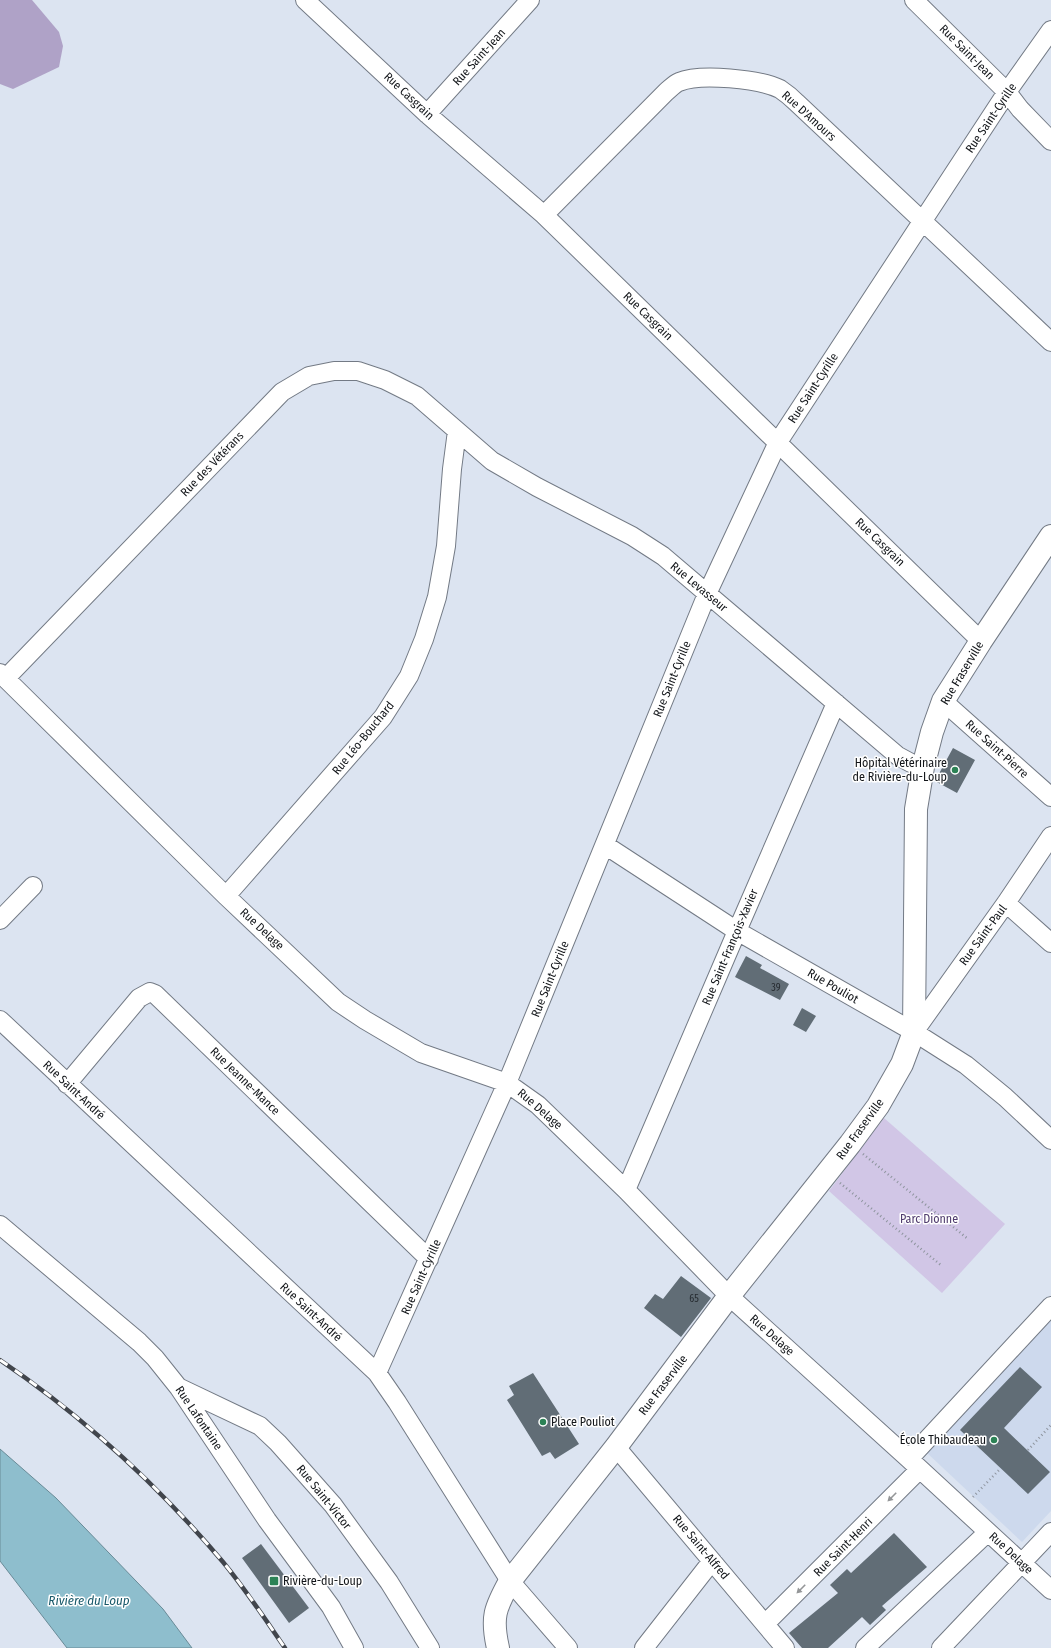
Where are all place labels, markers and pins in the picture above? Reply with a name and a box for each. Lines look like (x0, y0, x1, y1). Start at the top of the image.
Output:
place label: Hôpital Vétérinaire de Rivière-du-Loup (853, 756, 947, 784)
marker: Hôpital Vétérinaire de Rivière-du-Loup (950, 765, 960, 775)
place label: Place Pouliot (551, 1415, 615, 1429)
marker: Place Pouliot (538, 1417, 548, 1427)
place label: École Thibaudeau (900, 1432, 986, 1447)
marker: École Thibaudeau (989, 1435, 999, 1445)
place label: Rivière-du-Loup (283, 1574, 362, 1588)
marker: Rivière-du-Loup (268, 1575, 280, 1587)

